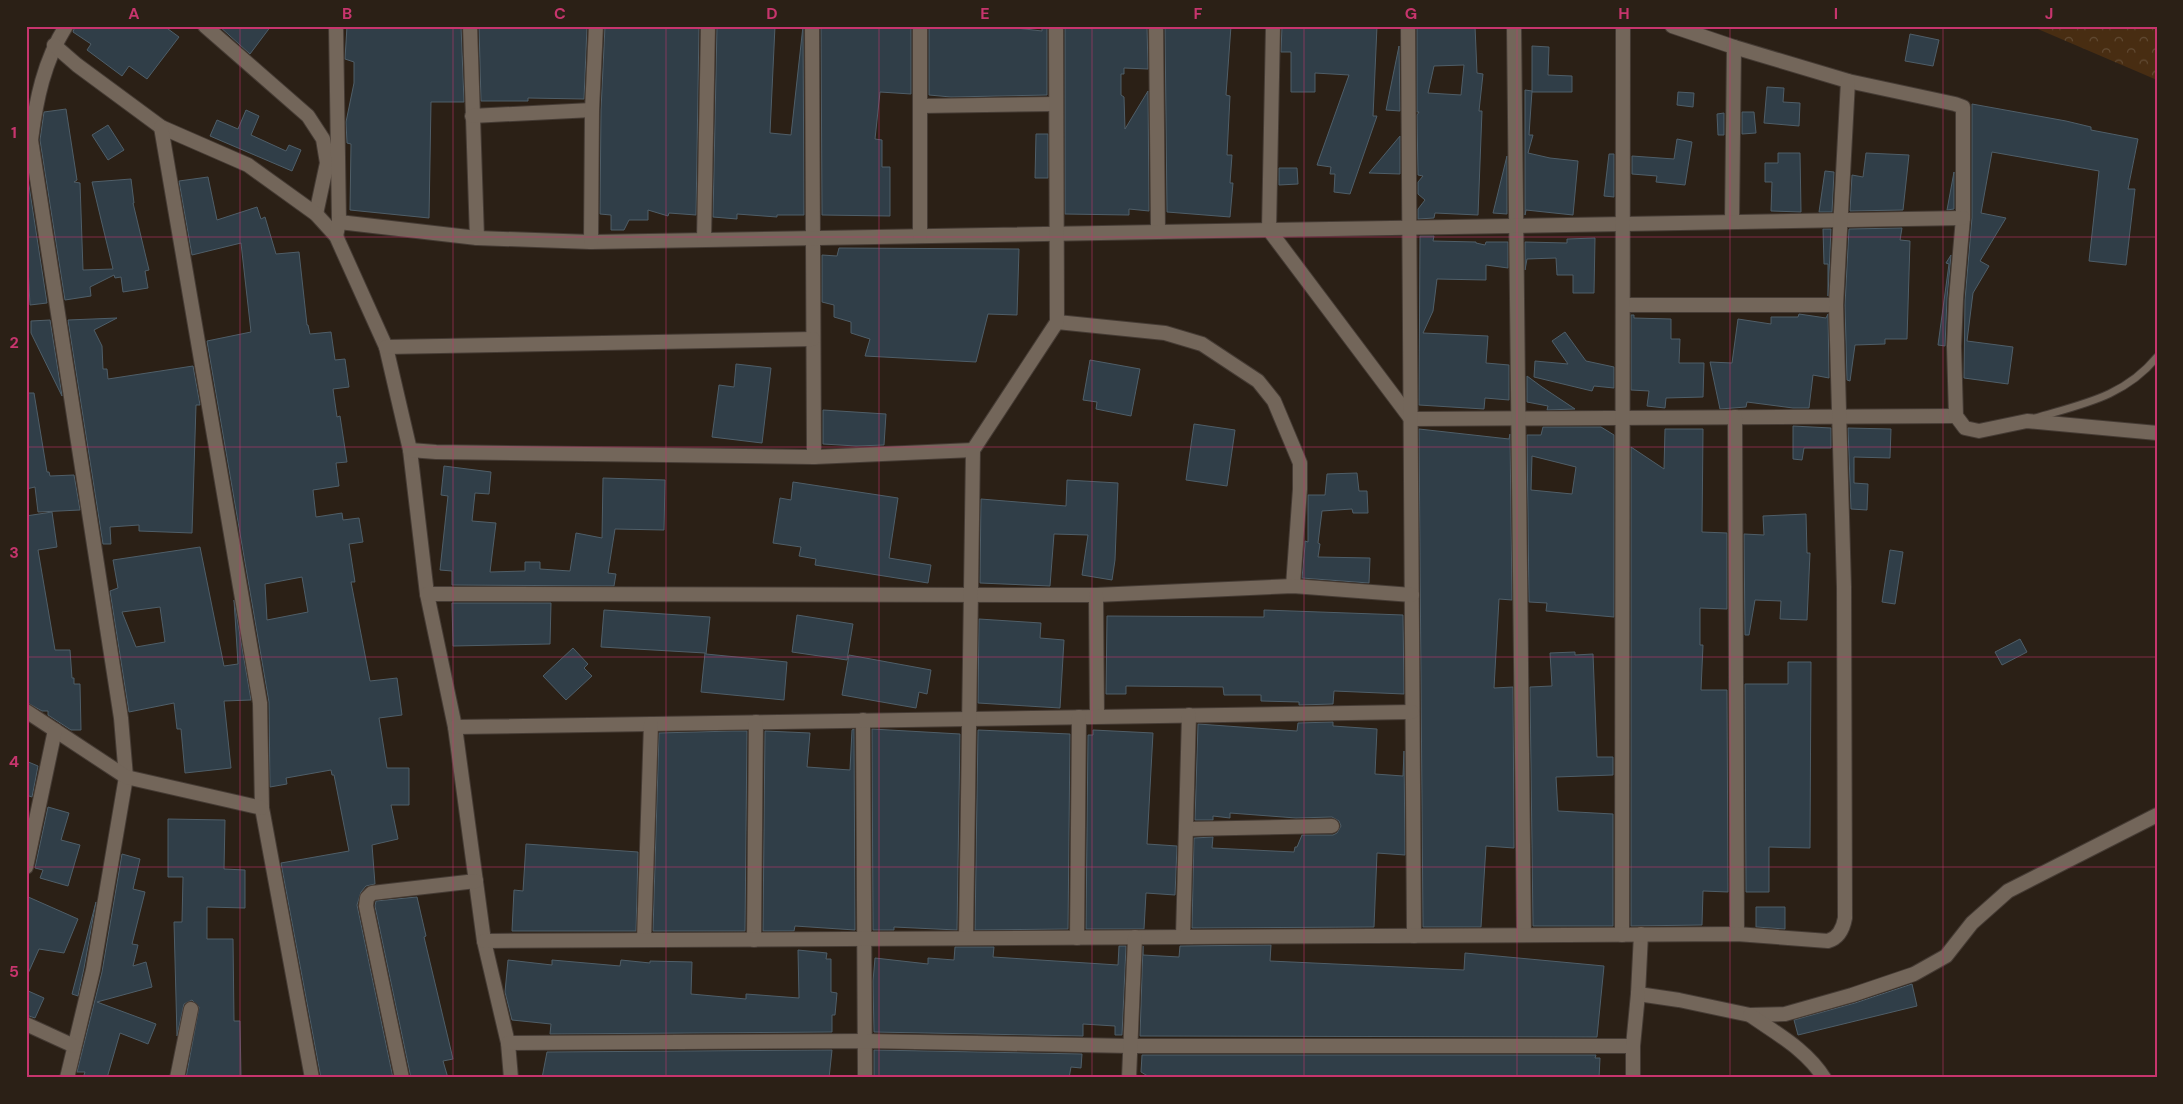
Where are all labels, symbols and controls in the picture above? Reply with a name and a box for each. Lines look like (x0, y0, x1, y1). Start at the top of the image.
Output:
text: A (128, 3, 140, 24)
text: B (342, 3, 352, 24)
text: C (554, 3, 566, 24)
text: D (766, 3, 778, 24)
text: E (980, 3, 990, 24)
text: F (1194, 3, 1203, 24)
text: G (1405, 3, 1417, 24)
text: H (1618, 3, 1630, 24)
text: I (1834, 3, 1838, 24)
text: J (2045, 3, 2053, 24)
text: 1 (11, 122, 17, 143)
text: 2 (9, 332, 19, 353)
text: 3 (9, 542, 19, 563)
text: 4 (9, 751, 19, 772)
text: 5 (9, 961, 19, 982)

